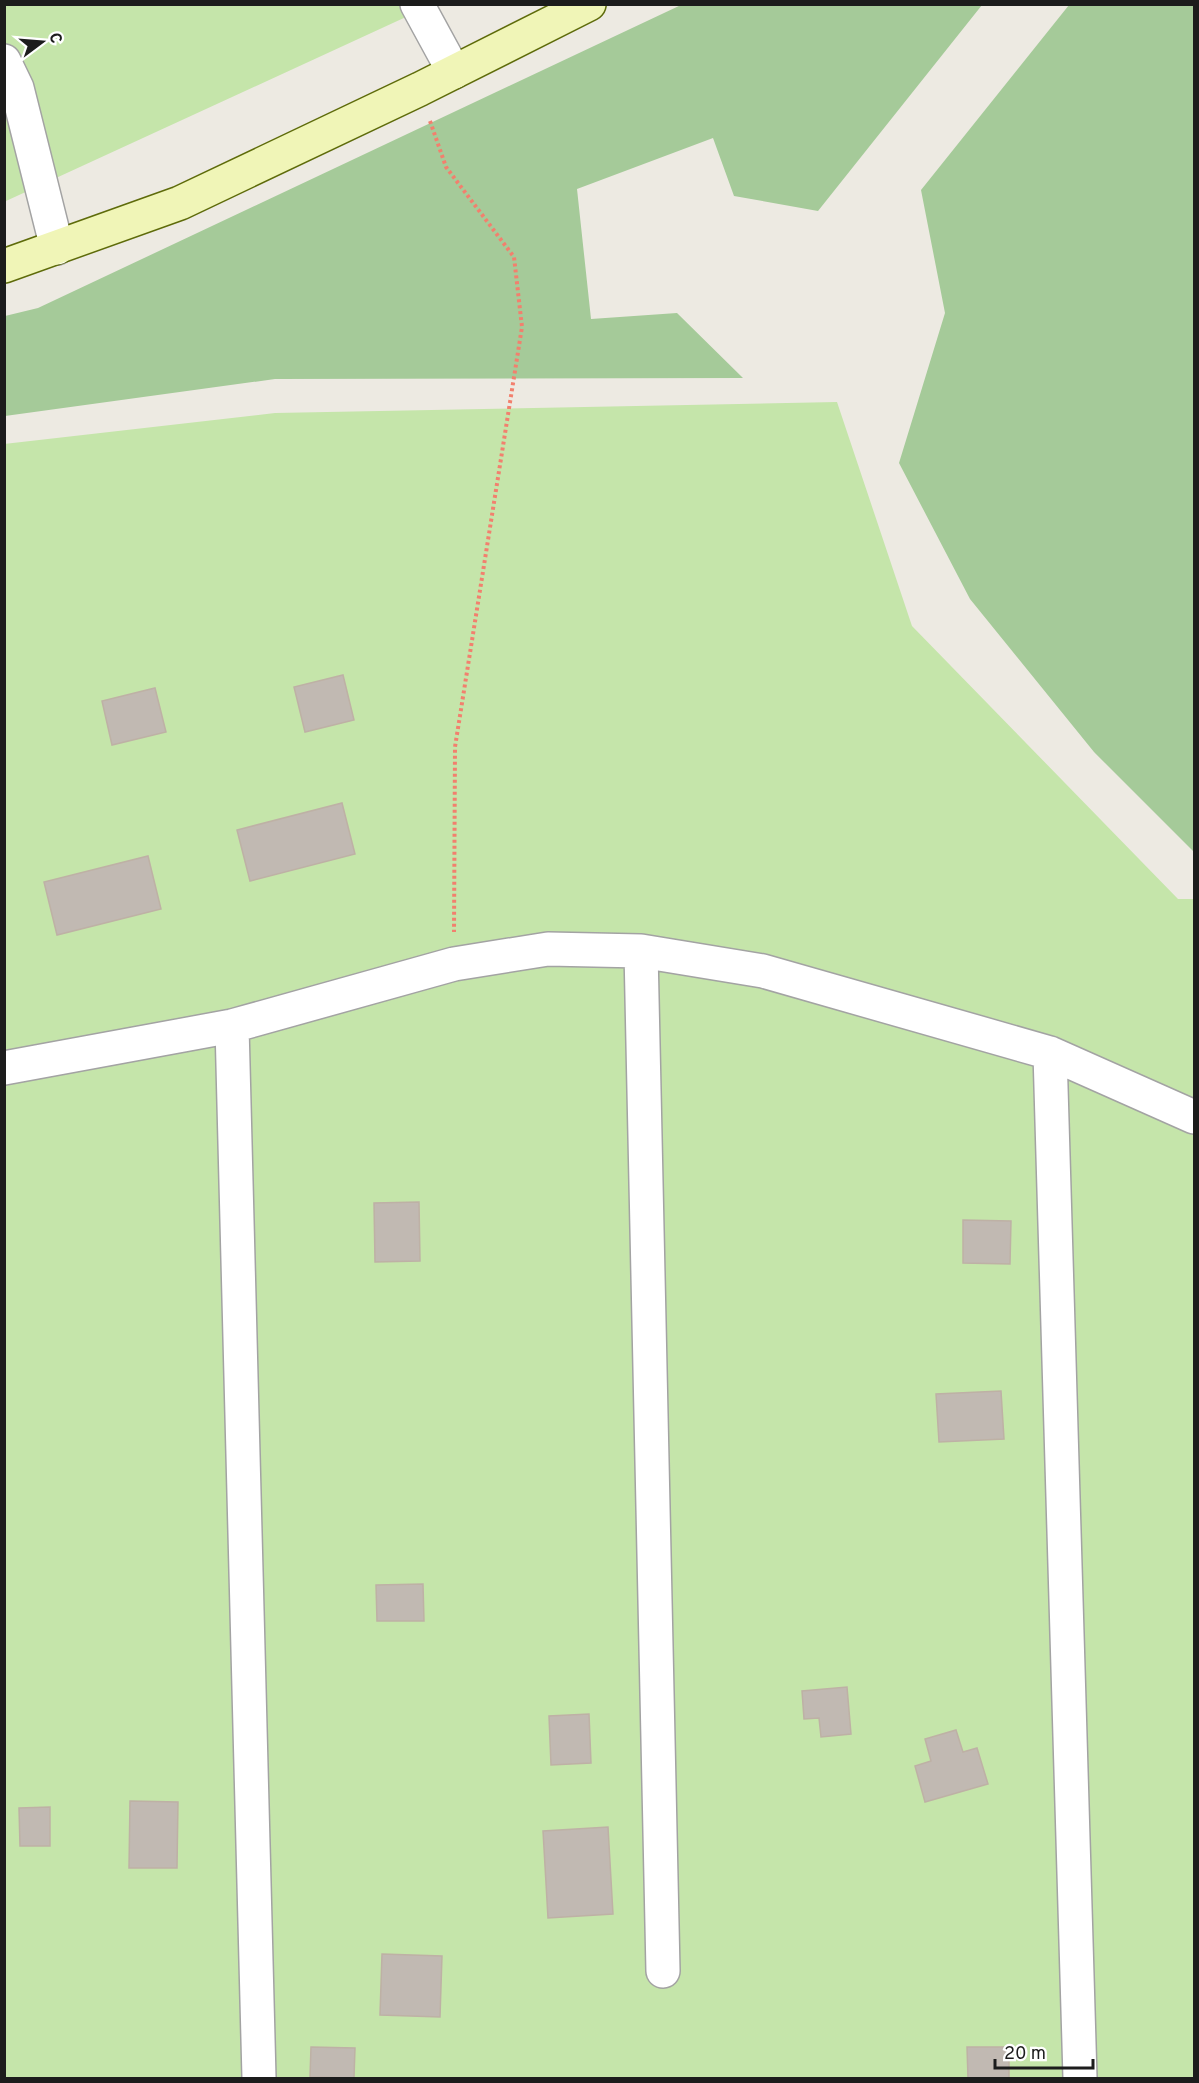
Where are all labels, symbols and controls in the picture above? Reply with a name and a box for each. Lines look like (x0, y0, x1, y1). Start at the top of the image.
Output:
north arrow (12, 12, 72, 72)
text: С (43, 31, 66, 46)
scale bar (995, 2032, 1092, 2070)
text: 20 m (1004, 2043, 1046, 2066)

